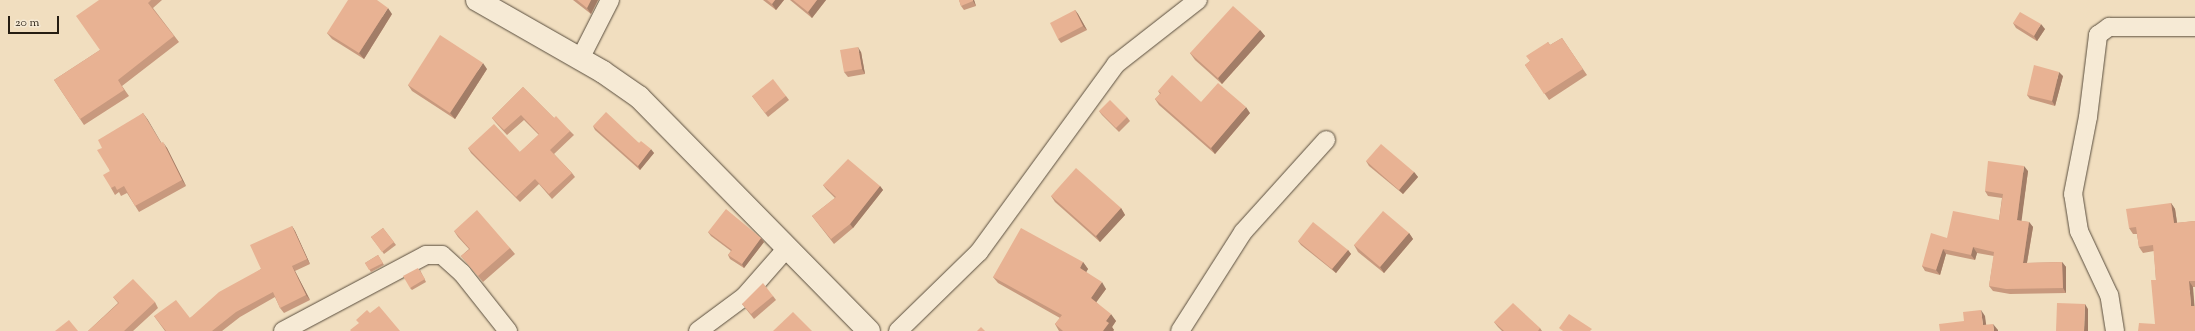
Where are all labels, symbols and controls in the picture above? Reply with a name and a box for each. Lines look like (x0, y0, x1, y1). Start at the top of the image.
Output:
scale bar (10, 8, 61, 34)
text: 20 m (15, 14, 39, 32)

